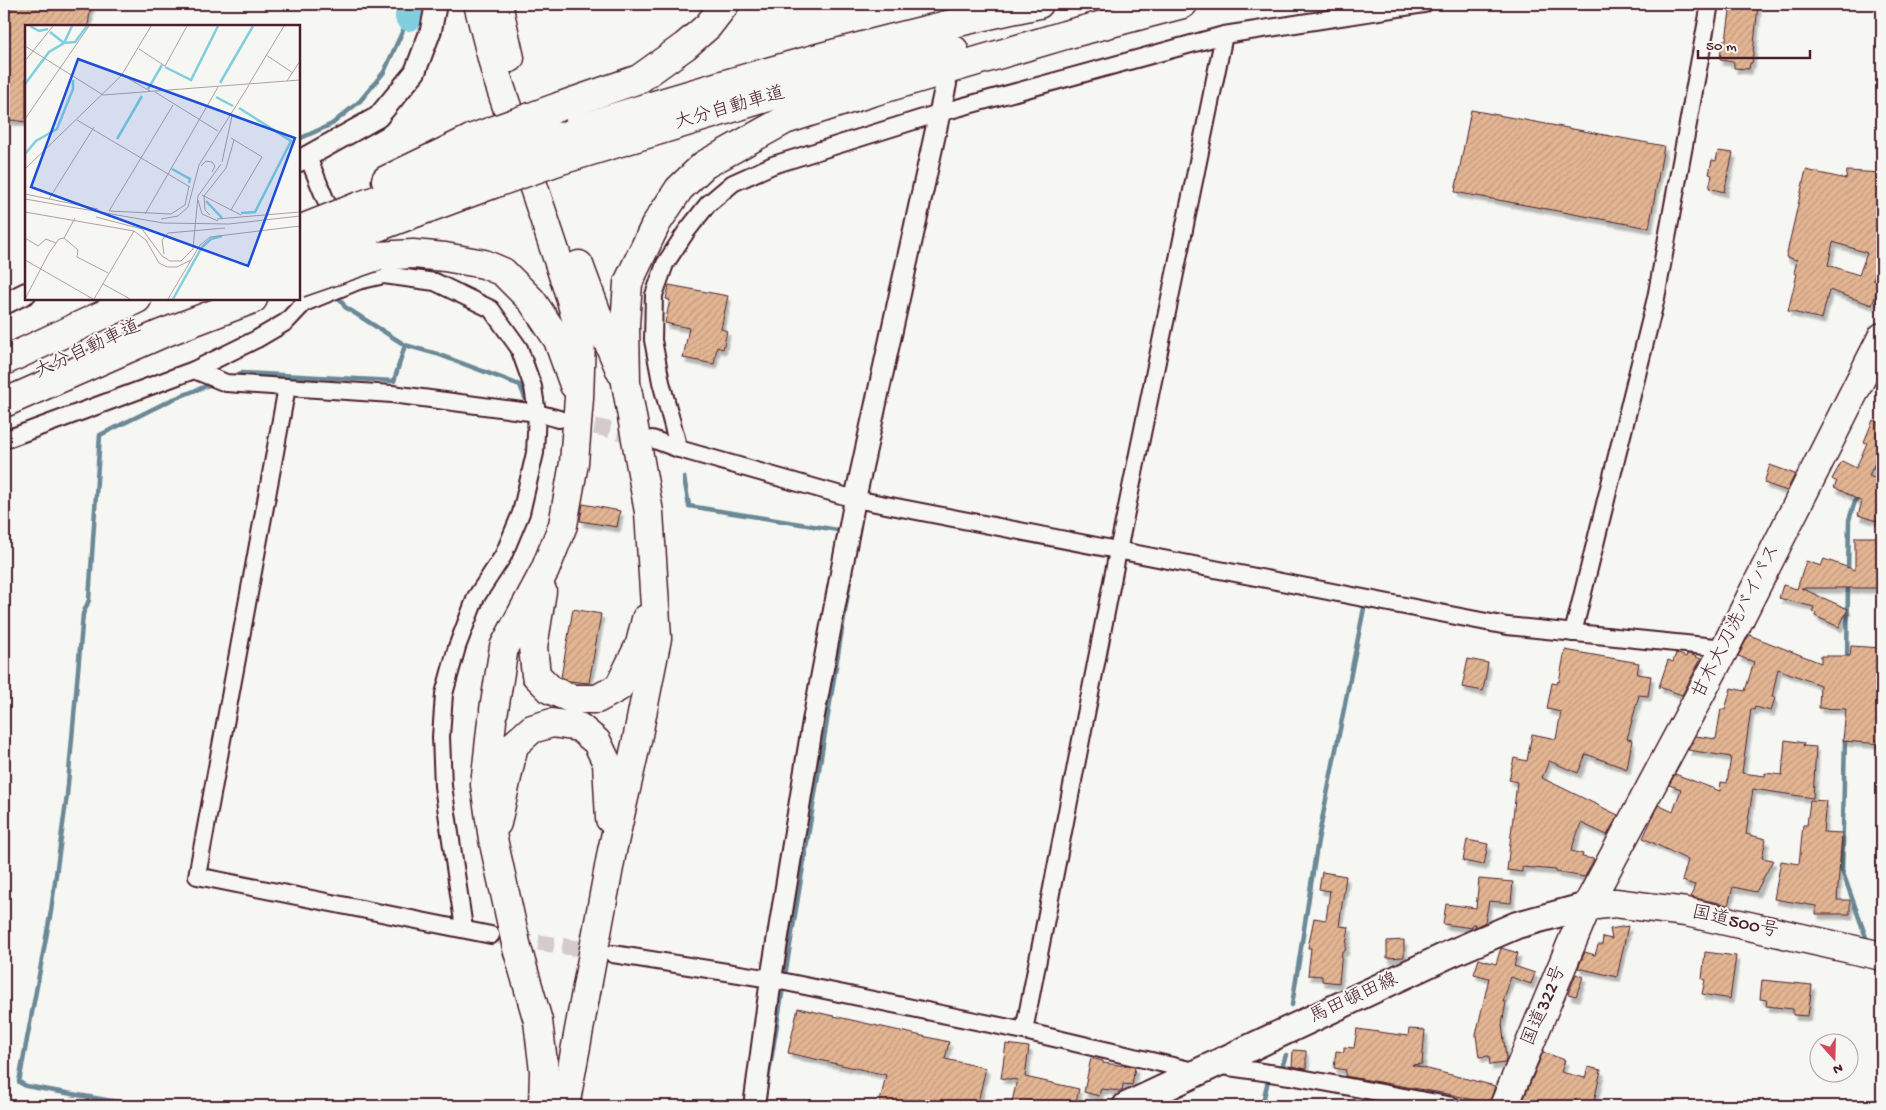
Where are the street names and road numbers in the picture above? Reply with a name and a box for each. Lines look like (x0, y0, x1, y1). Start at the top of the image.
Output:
street label: 大分自動車道 (672, 81, 788, 136)
street label: 大分自動車道 (31, 315, 145, 385)
street label: 甘木大刀洗バイパス (1687, 540, 1786, 703)
street label: 国道500号 (1689, 901, 1781, 944)
street label: 国道322号 (1517, 962, 1572, 1050)
street label: 馬田頓田線 (1306, 968, 1402, 1030)

